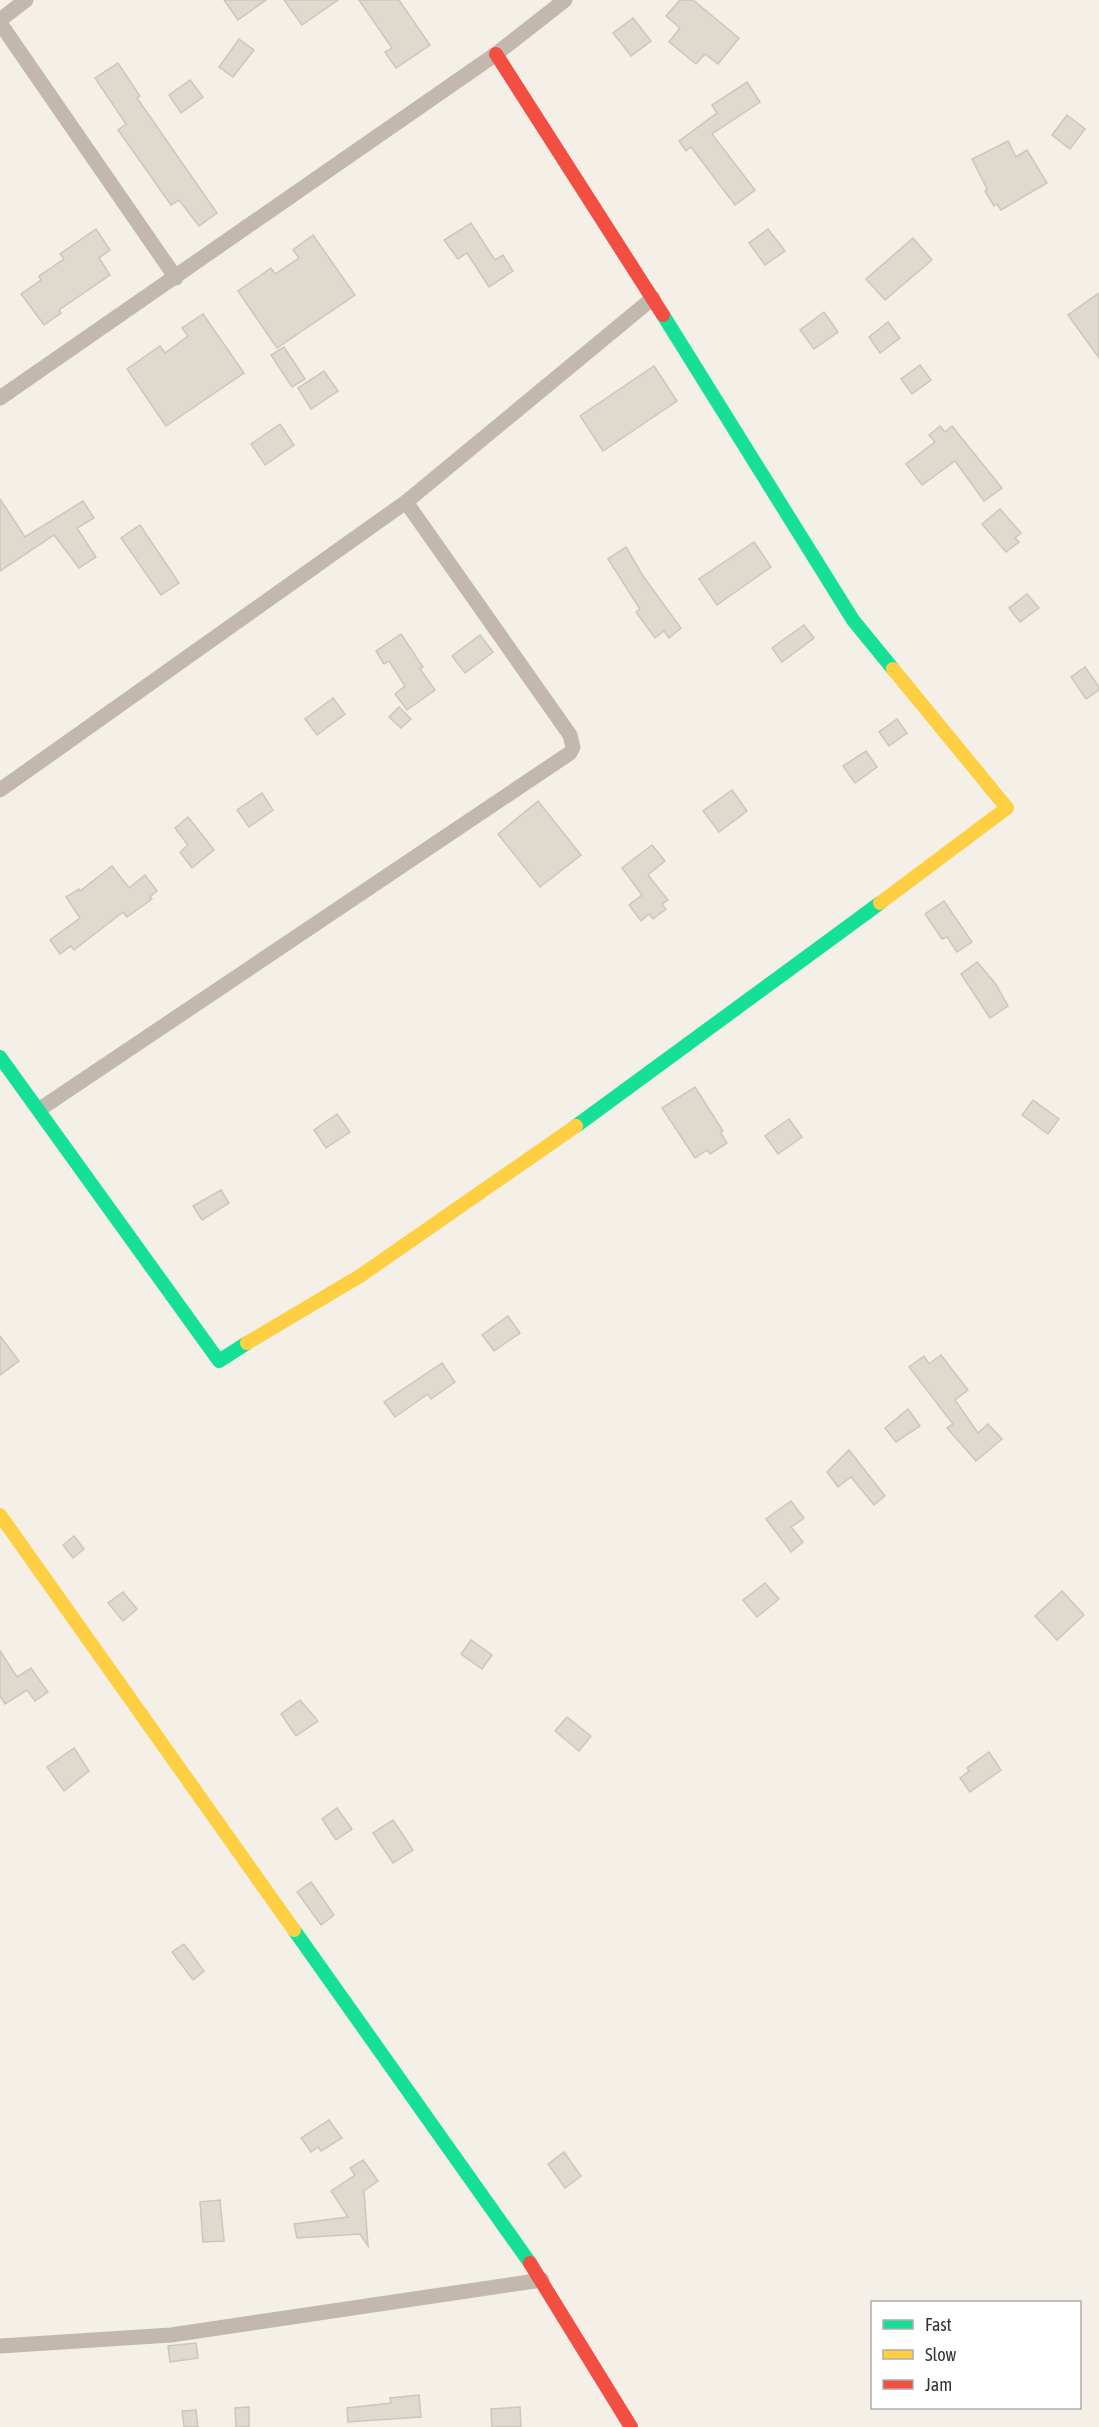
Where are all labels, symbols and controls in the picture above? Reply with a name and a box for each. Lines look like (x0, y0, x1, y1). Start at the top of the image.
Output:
legend (871, 2301, 1081, 2409)
text: Fast (925, 2314, 952, 2335)
text: Slow (925, 2344, 956, 2365)
text: Jam (925, 2374, 952, 2395)

